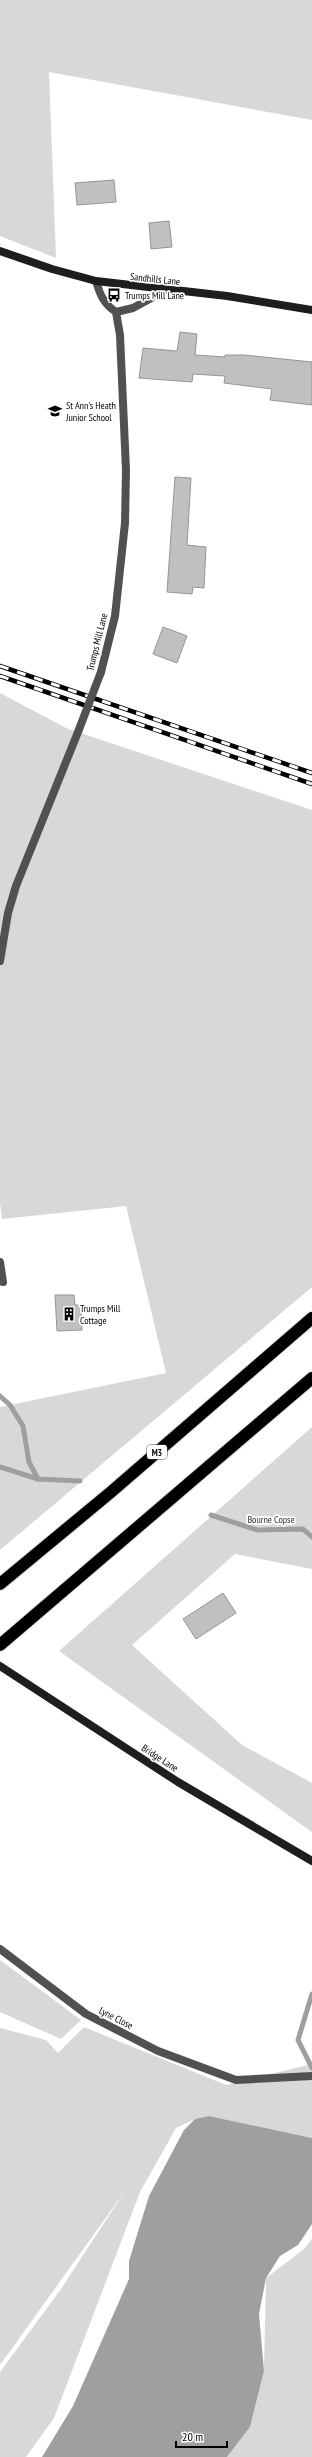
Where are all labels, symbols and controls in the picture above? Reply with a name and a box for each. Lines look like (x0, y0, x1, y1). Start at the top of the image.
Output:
street label: Sandhills Lane (129, 270, 181, 288)
bus stop icon: Trumps Mill Lane (106, 287, 122, 303)
place label: Trumps Mill Lane (125, 289, 184, 302)
place label: St Ann's Heath Junior School (65, 399, 116, 424)
school or university icon: St Ann's Heath Junior School (47, 403, 63, 419)
street label: Trumps Mill Lane (84, 612, 110, 672)
place label: Trumps Mill Cottage (80, 1302, 121, 1327)
building icon: Trumps Mill Cottage (61, 1306, 77, 1322)
road number: M3 (147, 1445, 167, 1459)
park label: Bourne Copse (247, 1513, 295, 1526)
street label: Bridge Lane (139, 1741, 181, 1775)
street label: Lyne Close (97, 2004, 135, 2032)
scale bar (176, 2423, 227, 2449)
text: 20 m (182, 2429, 203, 2444)

